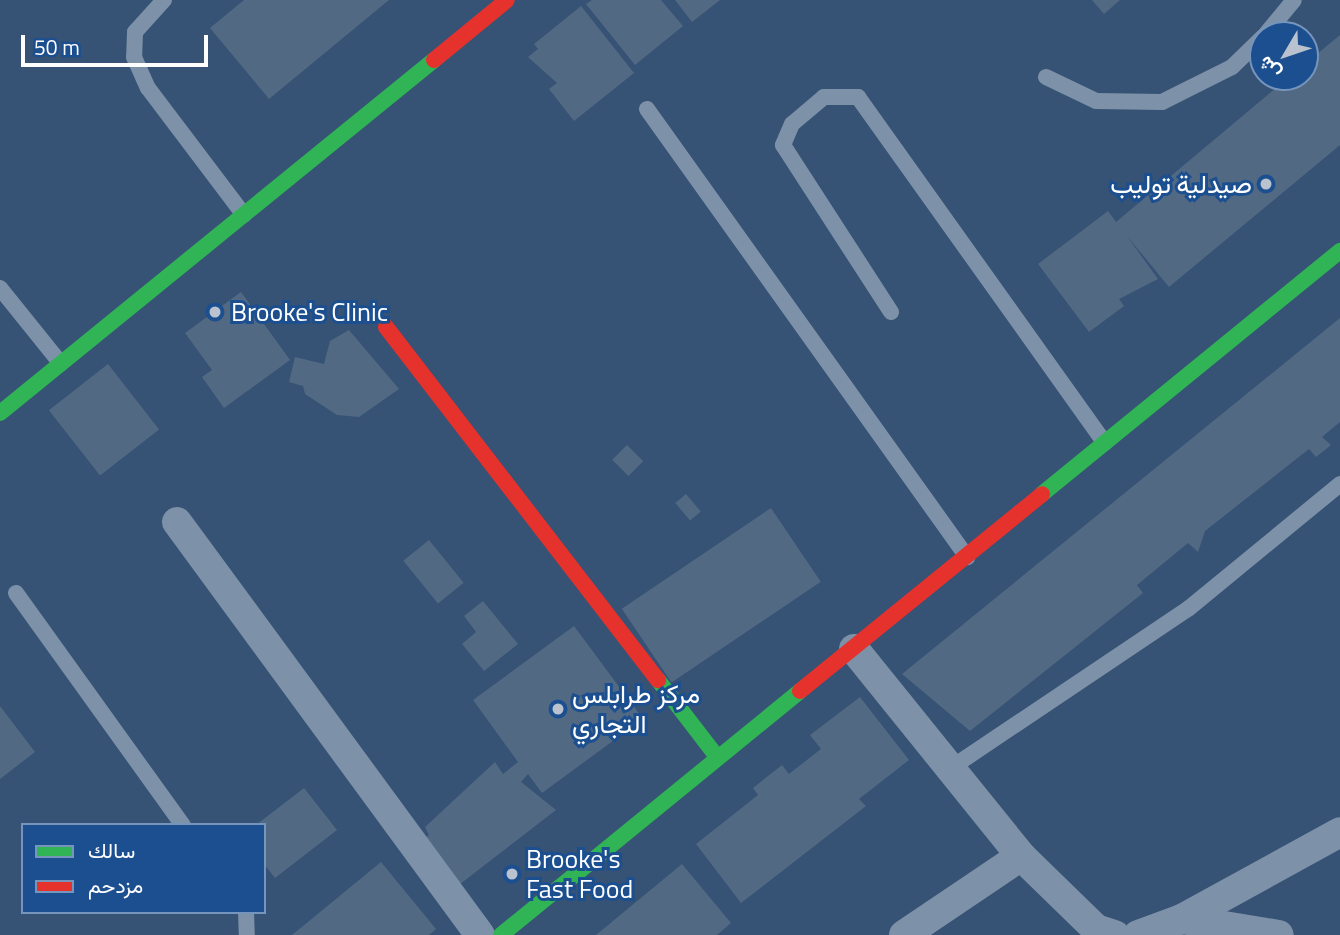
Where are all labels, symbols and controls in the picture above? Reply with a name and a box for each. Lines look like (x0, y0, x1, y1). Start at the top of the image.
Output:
scale bar (24, 21, 212, 65)
north arrow (1249, 21, 1319, 91)
text: 50 m (34, 31, 80, 63)
text: ش (1250, 50, 1287, 86)
place label: صيدلية توليب (1110, 168, 1252, 200)
marker: صيدلية توليب (1258, 176, 1274, 192)
place label: Brooke's Clinic (231, 296, 388, 328)
marker: Brooke's Clinic (205, 302, 225, 322)
place label: مركز طرابلس التجاري (572, 678, 700, 740)
marker: مركز طرابلس التجاري (550, 701, 566, 717)
legend (21, 823, 266, 914)
text: سالك (88, 834, 135, 866)
place label: Brooke's Fast Food (526, 843, 633, 904)
marker: Brooke's Fast Food (504, 866, 520, 882)
text: مزدحم (88, 869, 143, 901)

